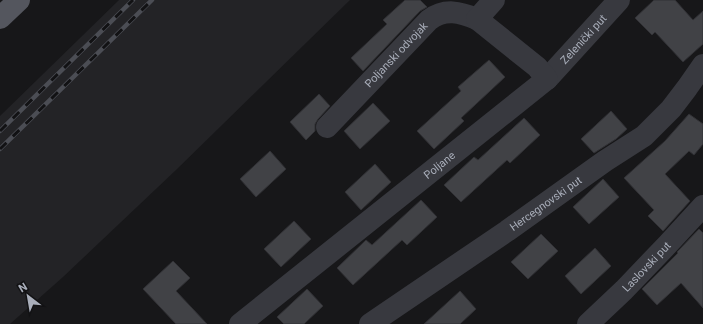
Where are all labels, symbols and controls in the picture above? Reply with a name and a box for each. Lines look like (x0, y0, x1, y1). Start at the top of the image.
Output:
street label: Zelenički put (558, 11, 609, 66)
street label: Poljanski odvojak (362, 19, 430, 90)
street label: Poljane (421, 148, 458, 181)
street label: Hercegnovski put (507, 173, 584, 234)
street label: Laslovski put (620, 238, 674, 294)
north arrow (8, 276, 48, 316)
text: N (16, 280, 30, 295)

